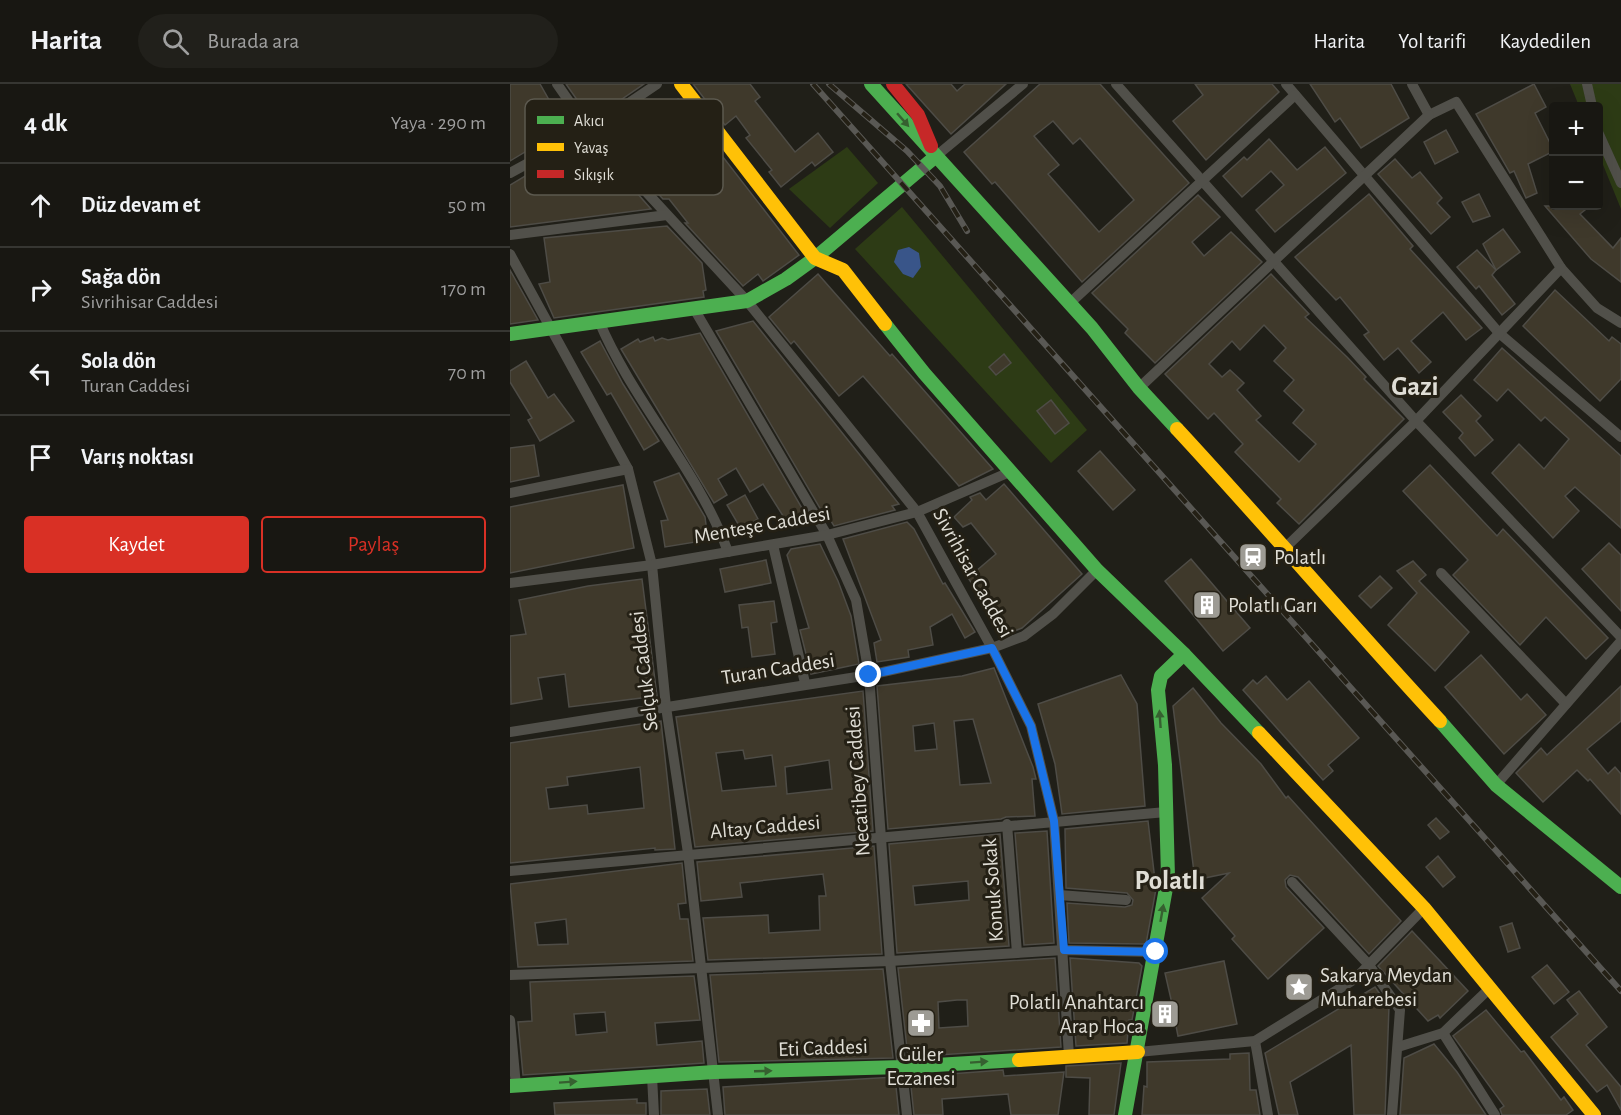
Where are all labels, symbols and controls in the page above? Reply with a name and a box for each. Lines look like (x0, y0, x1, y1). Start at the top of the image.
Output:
search box (138, 14, 558, 68)
icon: search (159, 25, 192, 58)
text: Harita (30, 27, 102, 55)
text: Burada ara (207, 30, 299, 52)
text: Harita (1313, 31, 1365, 52)
text: Yol tarifi (1398, 31, 1466, 52)
text: Kaydedilen (1499, 31, 1591, 52)
legend (525, 99, 723, 195)
map controls (1549, 102, 1603, 210)
button: + (1549, 102, 1603, 156)
text: 4 dk (24, 110, 68, 136)
one-way arrow (896, 112, 909, 127)
text: Yaya · 290 m (391, 113, 486, 133)
text: Akıcı (574, 113, 604, 129)
text: Yavaş (574, 140, 609, 156)
button: − (1549, 156, 1603, 210)
text: Sıkışık (574, 167, 614, 183)
icon: ahead (24, 189, 57, 222)
text: Düz devam et (81, 194, 200, 216)
text: 50 m (448, 195, 486, 215)
text: Sağa dön (81, 266, 161, 288)
icon: right (24, 273, 57, 306)
text: 170 m (441, 279, 486, 299)
text: Sivrihisar Caddesi (81, 292, 218, 312)
text: Sola dön (81, 350, 156, 372)
icon: left (24, 357, 57, 390)
text: 70 m (448, 363, 486, 383)
district label: Gazi (1391, 373, 1439, 400)
text: Turan Caddesi (81, 376, 190, 396)
icon: arrive (24, 441, 57, 474)
text: Varış noktası (81, 446, 194, 468)
street label: Menteşe Caddesi (692, 503, 832, 547)
street label: Sivrihisar Caddesi (929, 505, 1017, 641)
button: Kaydet (24, 516, 249, 573)
button: Paylaş (261, 516, 486, 573)
station icon: Polatlı (1237, 541, 1269, 573)
place label: Polatlı (1274, 547, 1326, 568)
building icon: Polatlı Garı (1191, 589, 1223, 621)
place label: Polatlı Garı (1228, 595, 1317, 616)
street label: Selçuk Caddesi (626, 610, 662, 732)
street label: Turan Caddesi (720, 650, 836, 688)
route end (855, 661, 881, 687)
street label: Necatibey Caddesi (842, 705, 874, 857)
one-way arrow (1155, 709, 1165, 728)
street label: Altay Caddesi (709, 812, 821, 842)
street label: Konuk Sokak (979, 837, 1007, 943)
district label: Polatlı (1135, 867, 1205, 894)
one-way arrow (1158, 903, 1167, 922)
route start (1142, 938, 1168, 964)
place label: Sakarya Meydan Muharebesi (1320, 965, 1452, 1010)
place icon: Sakarya Meydan Muharebesi (1283, 971, 1315, 1003)
place label: Polatlı Anahtarcı Arap Hoca (1009, 992, 1144, 1037)
building icon: Polatlı Anahtarcı Arap Hoca (1149, 998, 1181, 1030)
pharmacy icon: Güler Eczanesi (905, 1007, 937, 1039)
street label: Eti Caddesi (778, 1036, 868, 1060)
place label: Güler Eczanesi (886, 1044, 956, 1089)
one-way arrow (969, 1057, 988, 1067)
one-way arrow (754, 1066, 773, 1076)
one-way arrow (559, 1077, 578, 1087)

